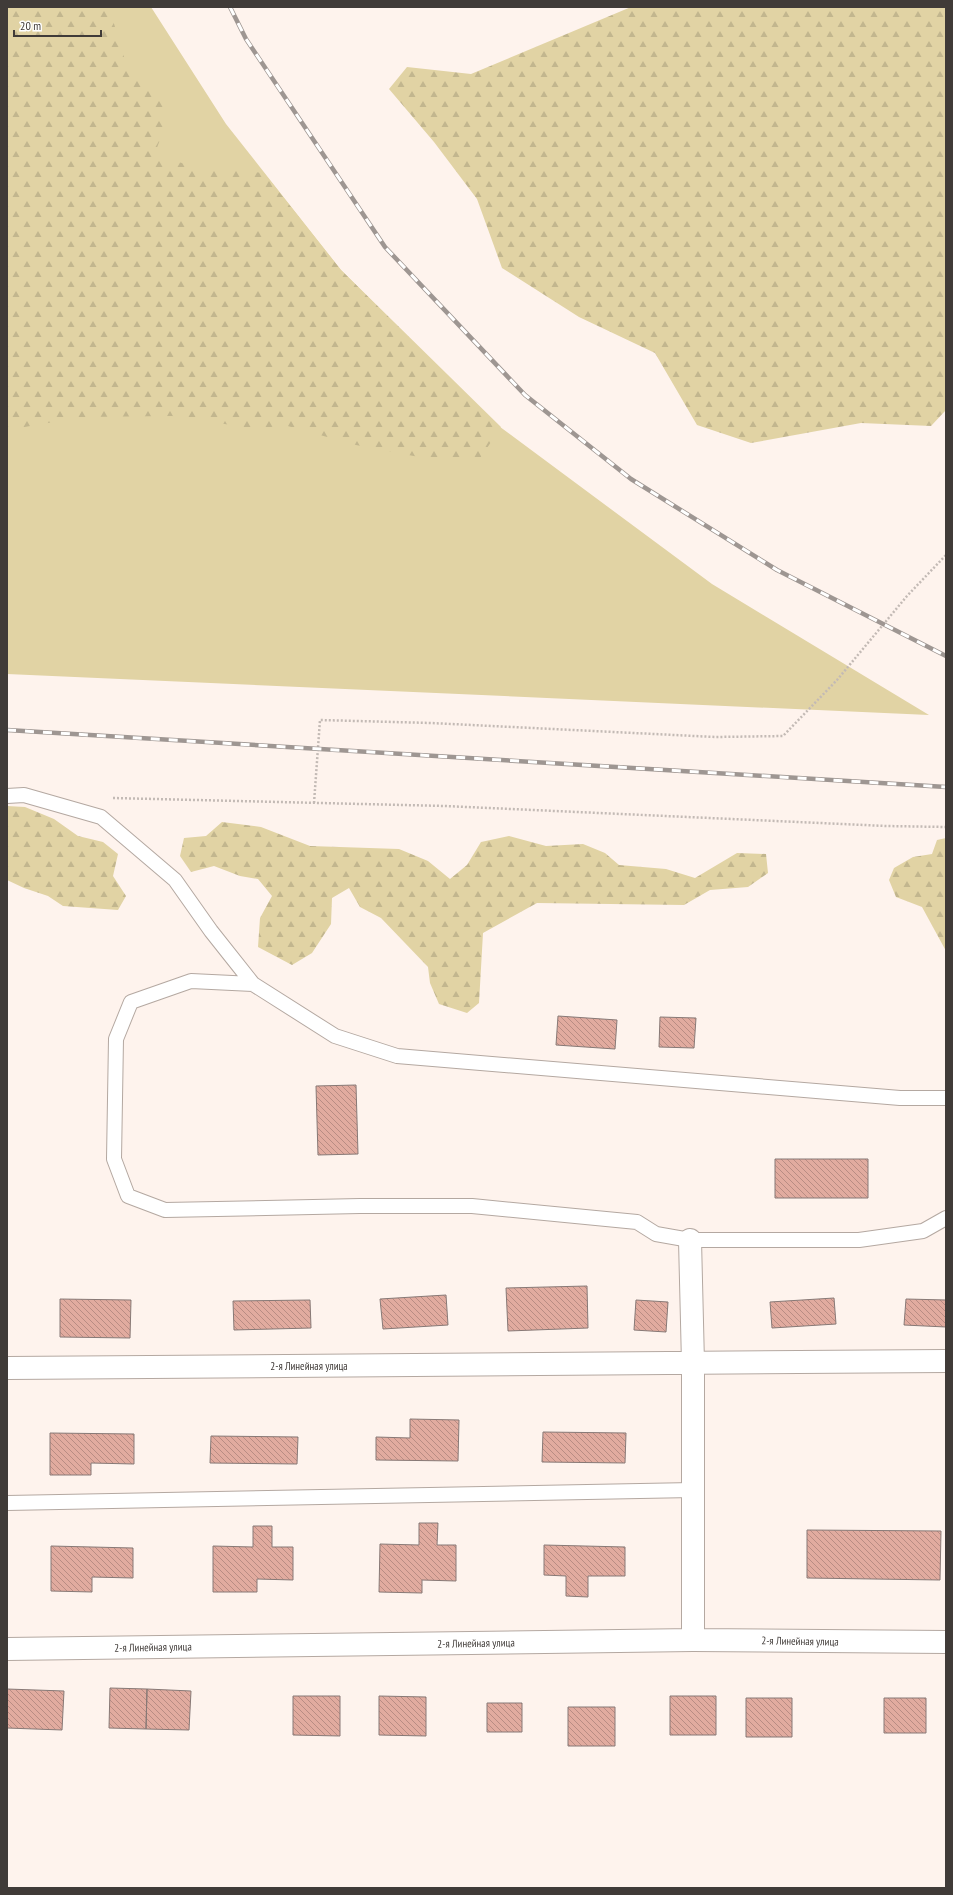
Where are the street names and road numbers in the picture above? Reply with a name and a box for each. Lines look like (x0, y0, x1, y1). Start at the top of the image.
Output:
street label: 2-я Линейная улица (270, 1359, 348, 1373)
street label: 2-я Линейная улица (761, 1633, 839, 1649)
street label: 2-я Линейная улица (437, 1635, 515, 1651)
street label: 2-я Линейная улица (114, 1639, 192, 1655)

